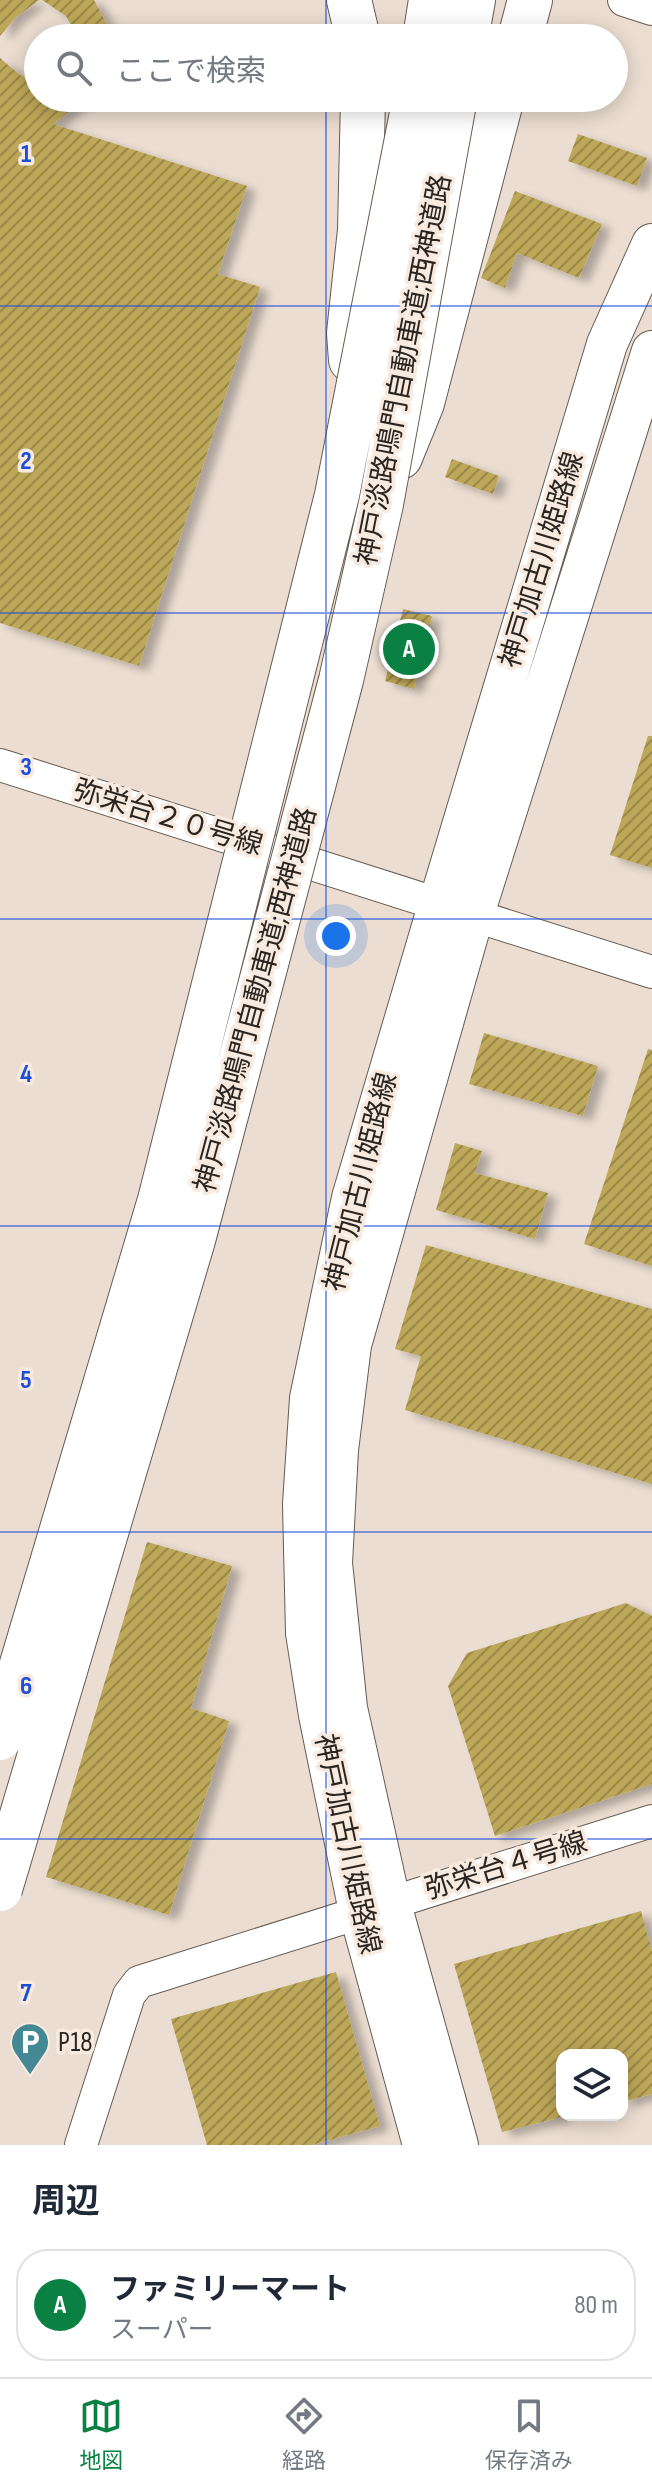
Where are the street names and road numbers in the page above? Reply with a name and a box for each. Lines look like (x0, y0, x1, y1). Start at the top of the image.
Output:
street label: 神戸淡路鳴門自動車道;西神道路 (350, 172, 458, 568)
street label: 神戸加古川姫路線 (493, 448, 591, 672)
street label: 弥栄台２０号線 (69, 774, 267, 862)
street label: 神戸淡路鳴門自動車道;西神道路 (189, 804, 323, 1196)
street label: 神戸加古川姫路線 (318, 1069, 404, 1295)
street label: 神戸加古川姫路線 (308, 1731, 386, 1957)
street label: 弥栄台４号線 (421, 1826, 591, 1906)

